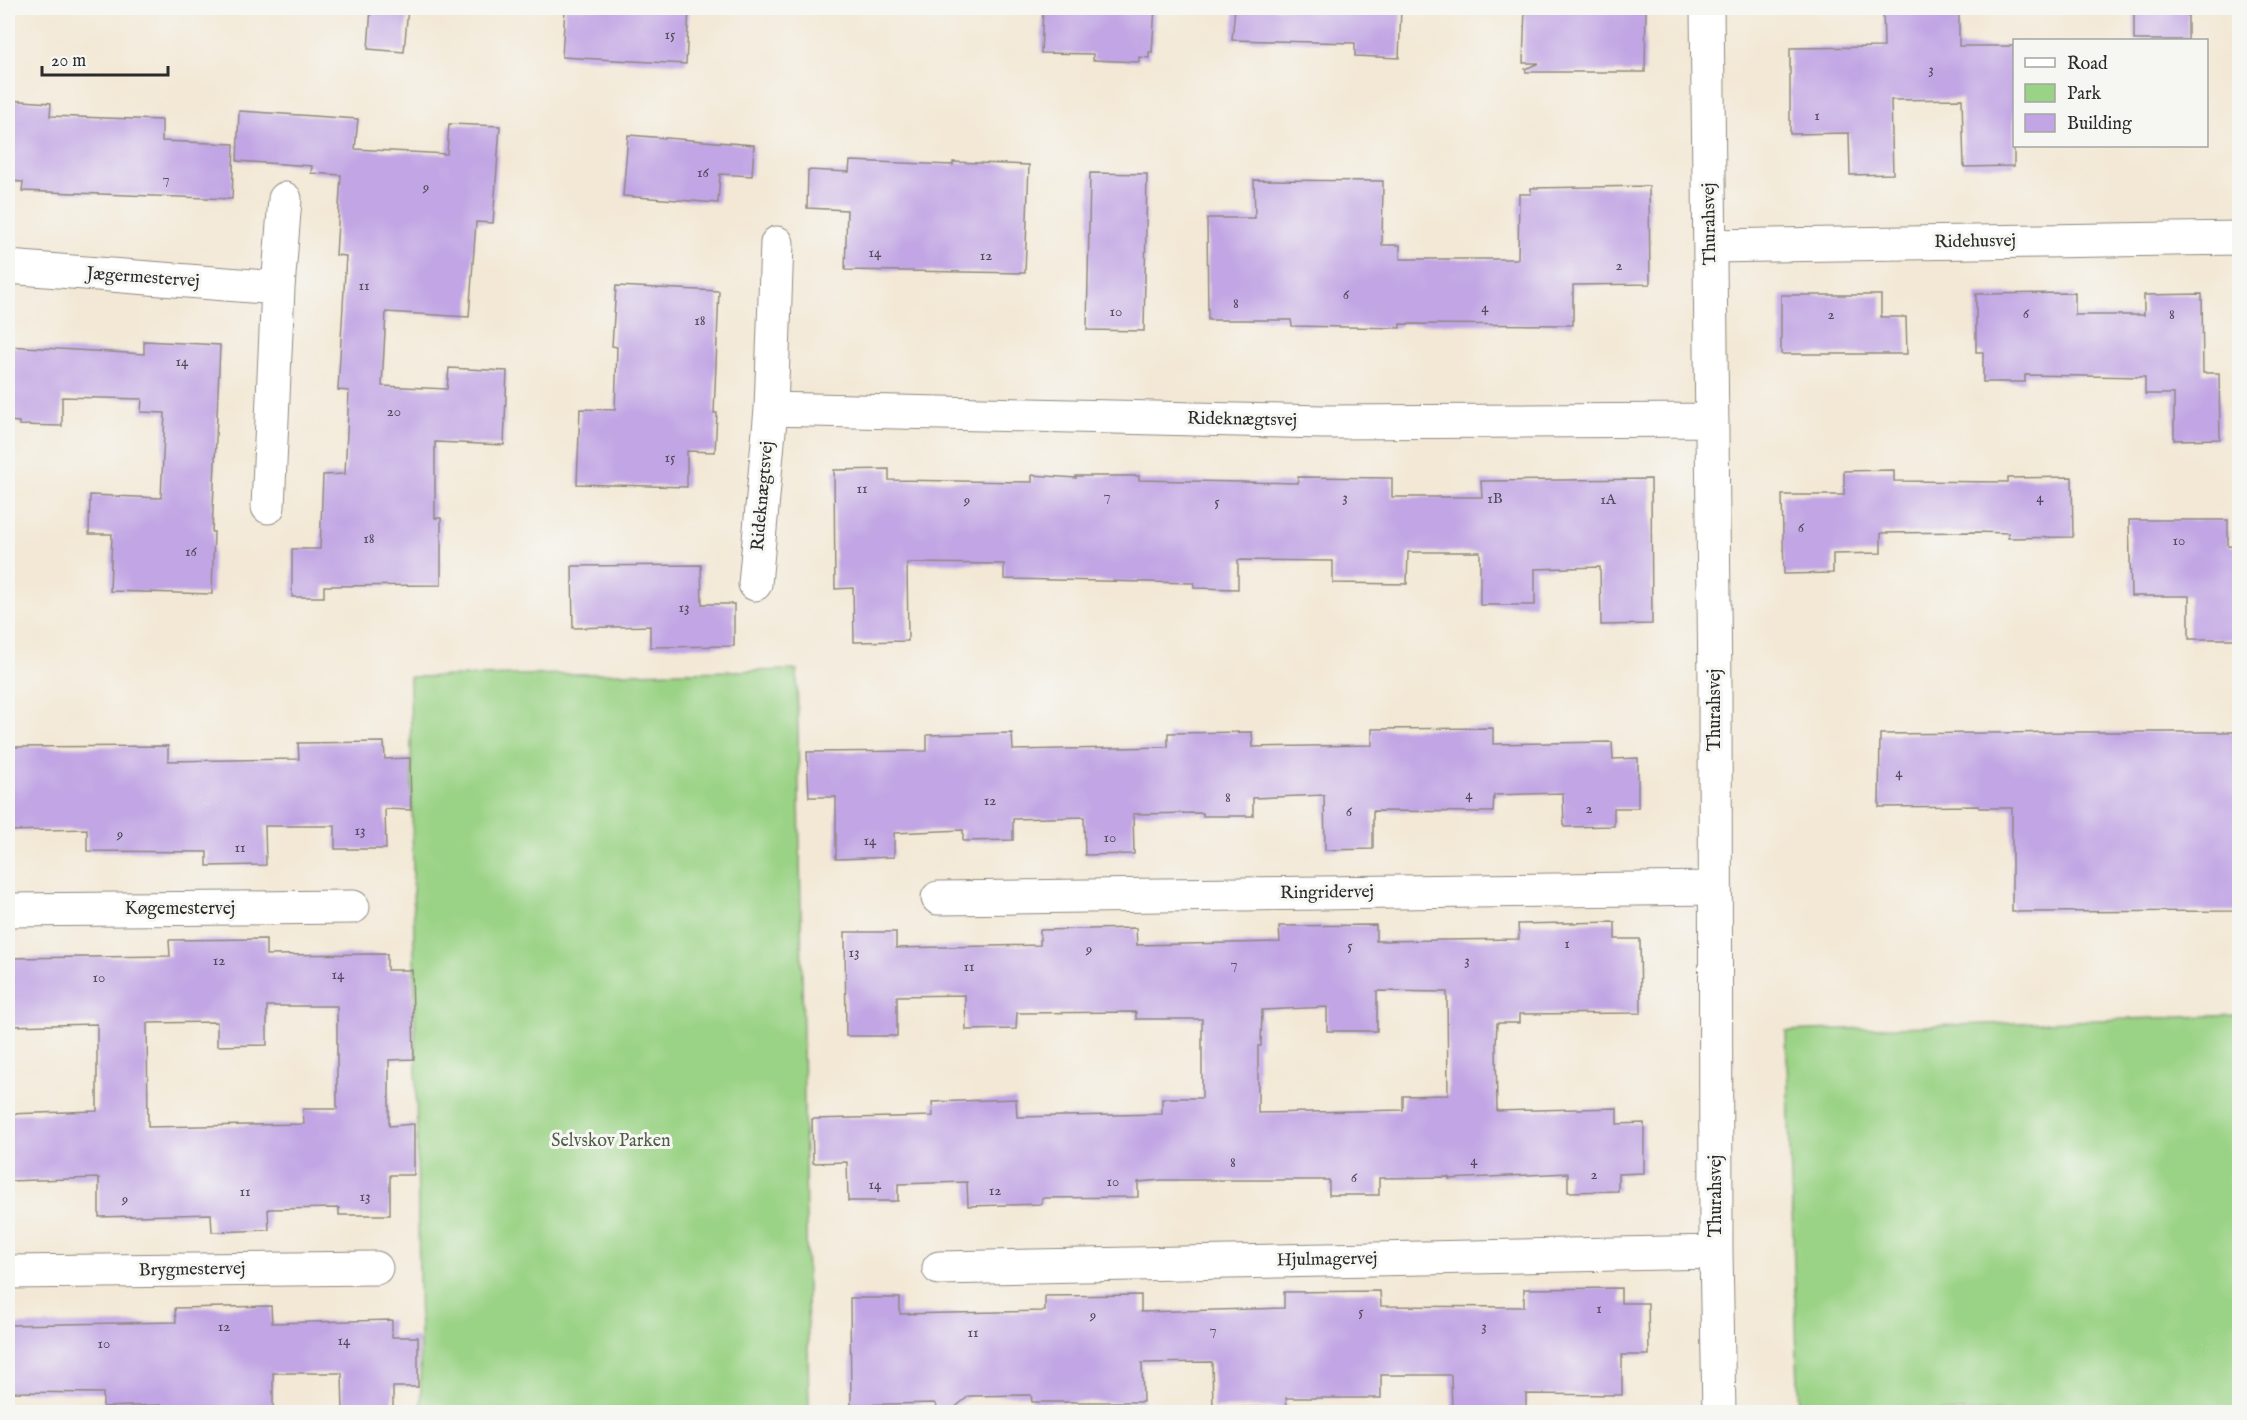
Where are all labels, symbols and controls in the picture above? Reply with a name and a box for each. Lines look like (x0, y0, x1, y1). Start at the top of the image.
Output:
house number: 15 (664, 25, 676, 44)
scale bar (42, 39, 168, 77)
legend (2013, 39, 2208, 147)
text: 20 m (51, 50, 86, 73)
text: Road (2067, 53, 2108, 76)
house number: 3 (1928, 60, 1934, 79)
text: Park (2067, 83, 2102, 106)
house number: 1 (1814, 106, 1820, 125)
text: Building (2067, 113, 2132, 136)
house number: 16 (697, 163, 710, 182)
house number: 7 (162, 169, 170, 188)
house number: 9 (422, 178, 429, 197)
street label: Thurahsvej (1698, 182, 1722, 266)
street label: Ridehusvej (1934, 230, 2016, 254)
house number: 14 (869, 243, 882, 262)
house number: 12 (980, 246, 992, 265)
house number: 2 (1615, 256, 1623, 275)
street label: Jægermestervej (84, 262, 200, 293)
house number: 11 (358, 276, 370, 295)
house number: 6 (1343, 285, 1350, 304)
house number: 8 (1233, 294, 1239, 313)
house number: 4 (1481, 298, 1489, 317)
house number: 10 (1110, 302, 1122, 321)
house number: 6 (2023, 304, 2030, 323)
house number: 2 (1827, 305, 1835, 324)
house number: 8 (2169, 305, 2175, 324)
house number: 18 (694, 311, 706, 330)
house number: 14 (176, 352, 189, 371)
house number: 20 (387, 402, 401, 421)
street label: Rideknægtsvej (1187, 408, 1297, 432)
street label: Rideknægtsvej (747, 440, 779, 552)
house number: 15 (664, 448, 676, 467)
house number: 11 (856, 479, 868, 498)
house number: 7 (1103, 486, 1111, 505)
house number: 3 (1342, 488, 1348, 507)
house number: 4 (2036, 488, 2044, 507)
house number: 1B (1487, 489, 1503, 508)
house number: 1A (1600, 490, 1617, 509)
house number: 9 (963, 491, 970, 510)
house number: 5 (1214, 492, 1220, 511)
house number: 6 (1798, 518, 1805, 537)
house number: 18 (363, 529, 375, 548)
house number: 10 (2173, 531, 2185, 550)
house number: 16 (185, 542, 198, 561)
house number: 13 (678, 598, 690, 617)
street label: Thurahsvej (1704, 669, 1727, 751)
house number: 4 (1895, 763, 1903, 782)
house number: 4 (1465, 785, 1473, 804)
house number: 8 (1225, 788, 1231, 807)
house number: 12 (984, 791, 996, 810)
house number: 2 (1585, 799, 1593, 818)
house number: 6 (1346, 802, 1353, 821)
house number: 13 (354, 821, 366, 840)
house number: 9 (116, 825, 123, 844)
house number: 10 (1104, 828, 1116, 847)
house number: 14 (864, 831, 877, 850)
house number: 11 (234, 838, 246, 857)
street label: Ringridervej (1280, 881, 1374, 905)
street label: Køgemestervej (125, 898, 235, 921)
house number: 1 (1564, 934, 1570, 953)
house number: 5 (1347, 936, 1353, 955)
house number: 9 (1085, 940, 1092, 959)
house number: 13 (848, 943, 860, 962)
house number: 12 (213, 951, 225, 970)
house number: 3 (1464, 951, 1470, 970)
house number: 7 (1230, 954, 1238, 973)
house number: 11 (963, 957, 975, 976)
house number: 14 (332, 965, 345, 984)
house number: 10 (93, 968, 105, 987)
park label: Selvskov Parken (551, 1130, 671, 1153)
house number: 4 (1470, 1151, 1478, 1170)
house number: 8 (1230, 1153, 1236, 1172)
street label: Thurahsvej (1705, 1155, 1728, 1237)
house number: 2 (1590, 1165, 1598, 1184)
house number: 6 (1351, 1168, 1358, 1187)
house number: 10 (1107, 1172, 1119, 1191)
house number: 14 (869, 1175, 882, 1194)
house number: 12 (989, 1181, 1001, 1200)
house number: 11 (239, 1182, 251, 1201)
house number: 13 (359, 1187, 371, 1206)
house number: 9 (121, 1190, 128, 1209)
street label: Hjulmagervej (1276, 1248, 1378, 1272)
street label: Brygmestervej (138, 1258, 246, 1282)
house number: 1 (1596, 1299, 1602, 1318)
house number: 5 (1358, 1302, 1364, 1321)
house number: 9 (1089, 1306, 1096, 1325)
house number: 12 (218, 1317, 230, 1336)
house number: 3 (1481, 1317, 1487, 1336)
house number: 7 (1209, 1320, 1217, 1339)
house number: 11 (967, 1323, 979, 1342)
house number: 14 (338, 1331, 351, 1350)
house number: 10 (98, 1334, 110, 1353)

